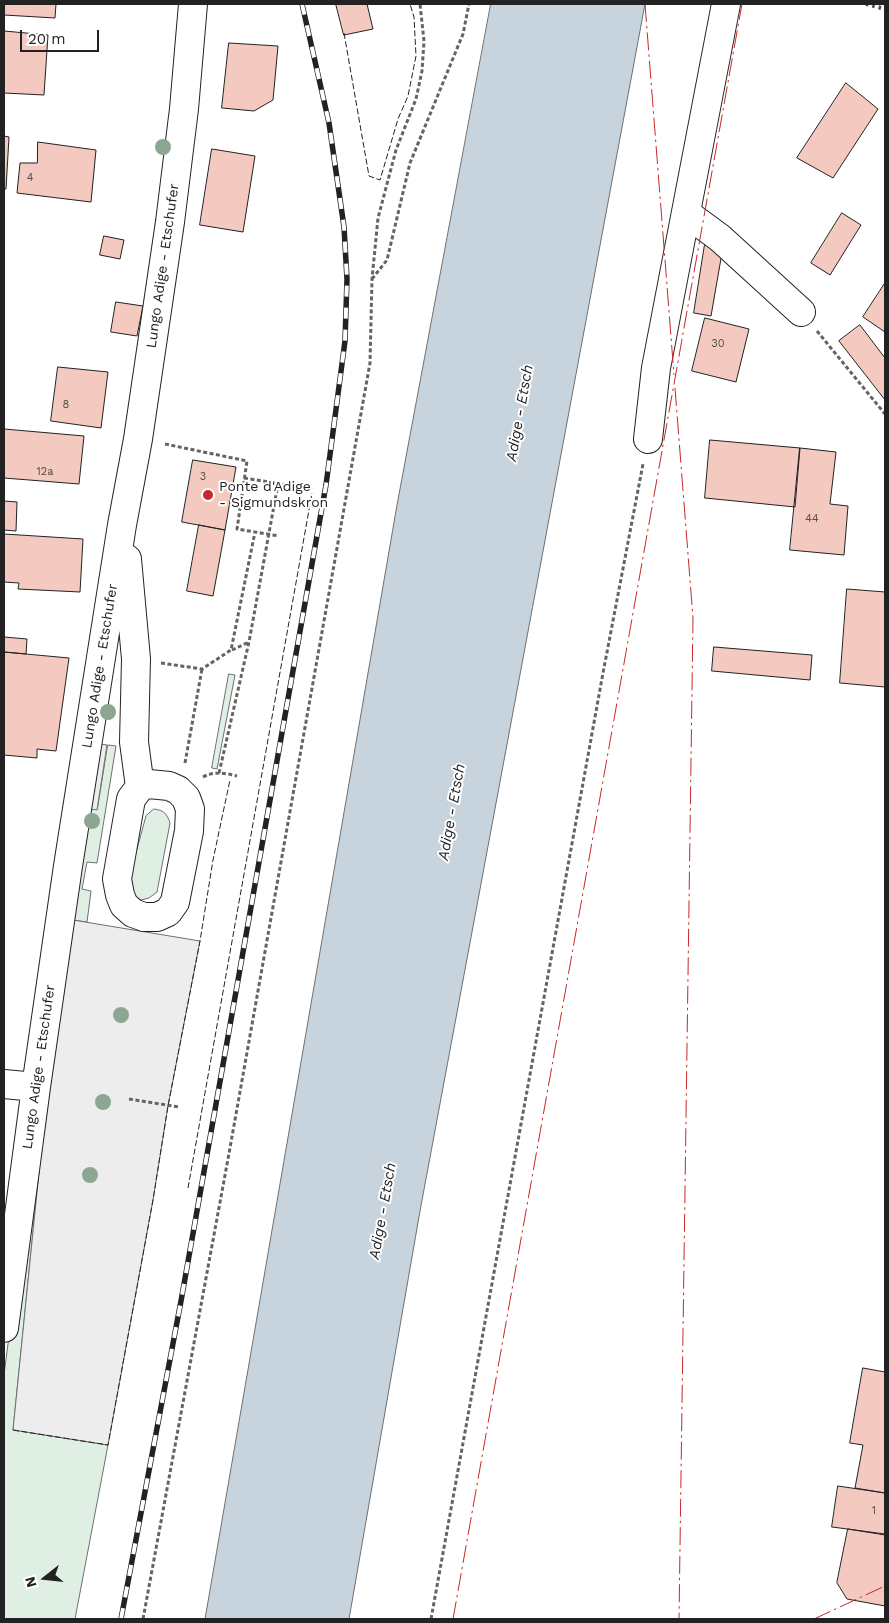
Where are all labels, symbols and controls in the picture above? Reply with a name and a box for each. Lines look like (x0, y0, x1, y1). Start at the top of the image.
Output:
scale bar (22, 20, 101, 52)
text: 20 m (28, 30, 66, 48)
house number: 4 (27, 171, 33, 185)
street label: Lungo Adige - Etschufer (143, 183, 183, 349)
house number: 30 (711, 337, 725, 351)
water label: Adige - Etsch (503, 363, 537, 463)
house number: 8 (63, 398, 69, 412)
house number: 12a (37, 465, 53, 479)
house number: 3 (200, 470, 206, 484)
place label: Ponte d'Adige - Sigmundskron (219, 479, 328, 512)
marker: Ponte d'Adige - Sigmundskron (201, 488, 215, 502)
house number: 44 (805, 512, 819, 526)
street label: Lungo Adige - Etschufer (79, 583, 121, 749)
water label: Adige - Etsch (435, 762, 469, 862)
street label: Lungo Adige - Etschufer (19, 984, 59, 1150)
water label: Adige - Etsch (366, 1161, 400, 1261)
house number: 1 (872, 1504, 876, 1518)
north arrow (20, 1553, 70, 1603)
text: N (21, 1575, 40, 1589)

